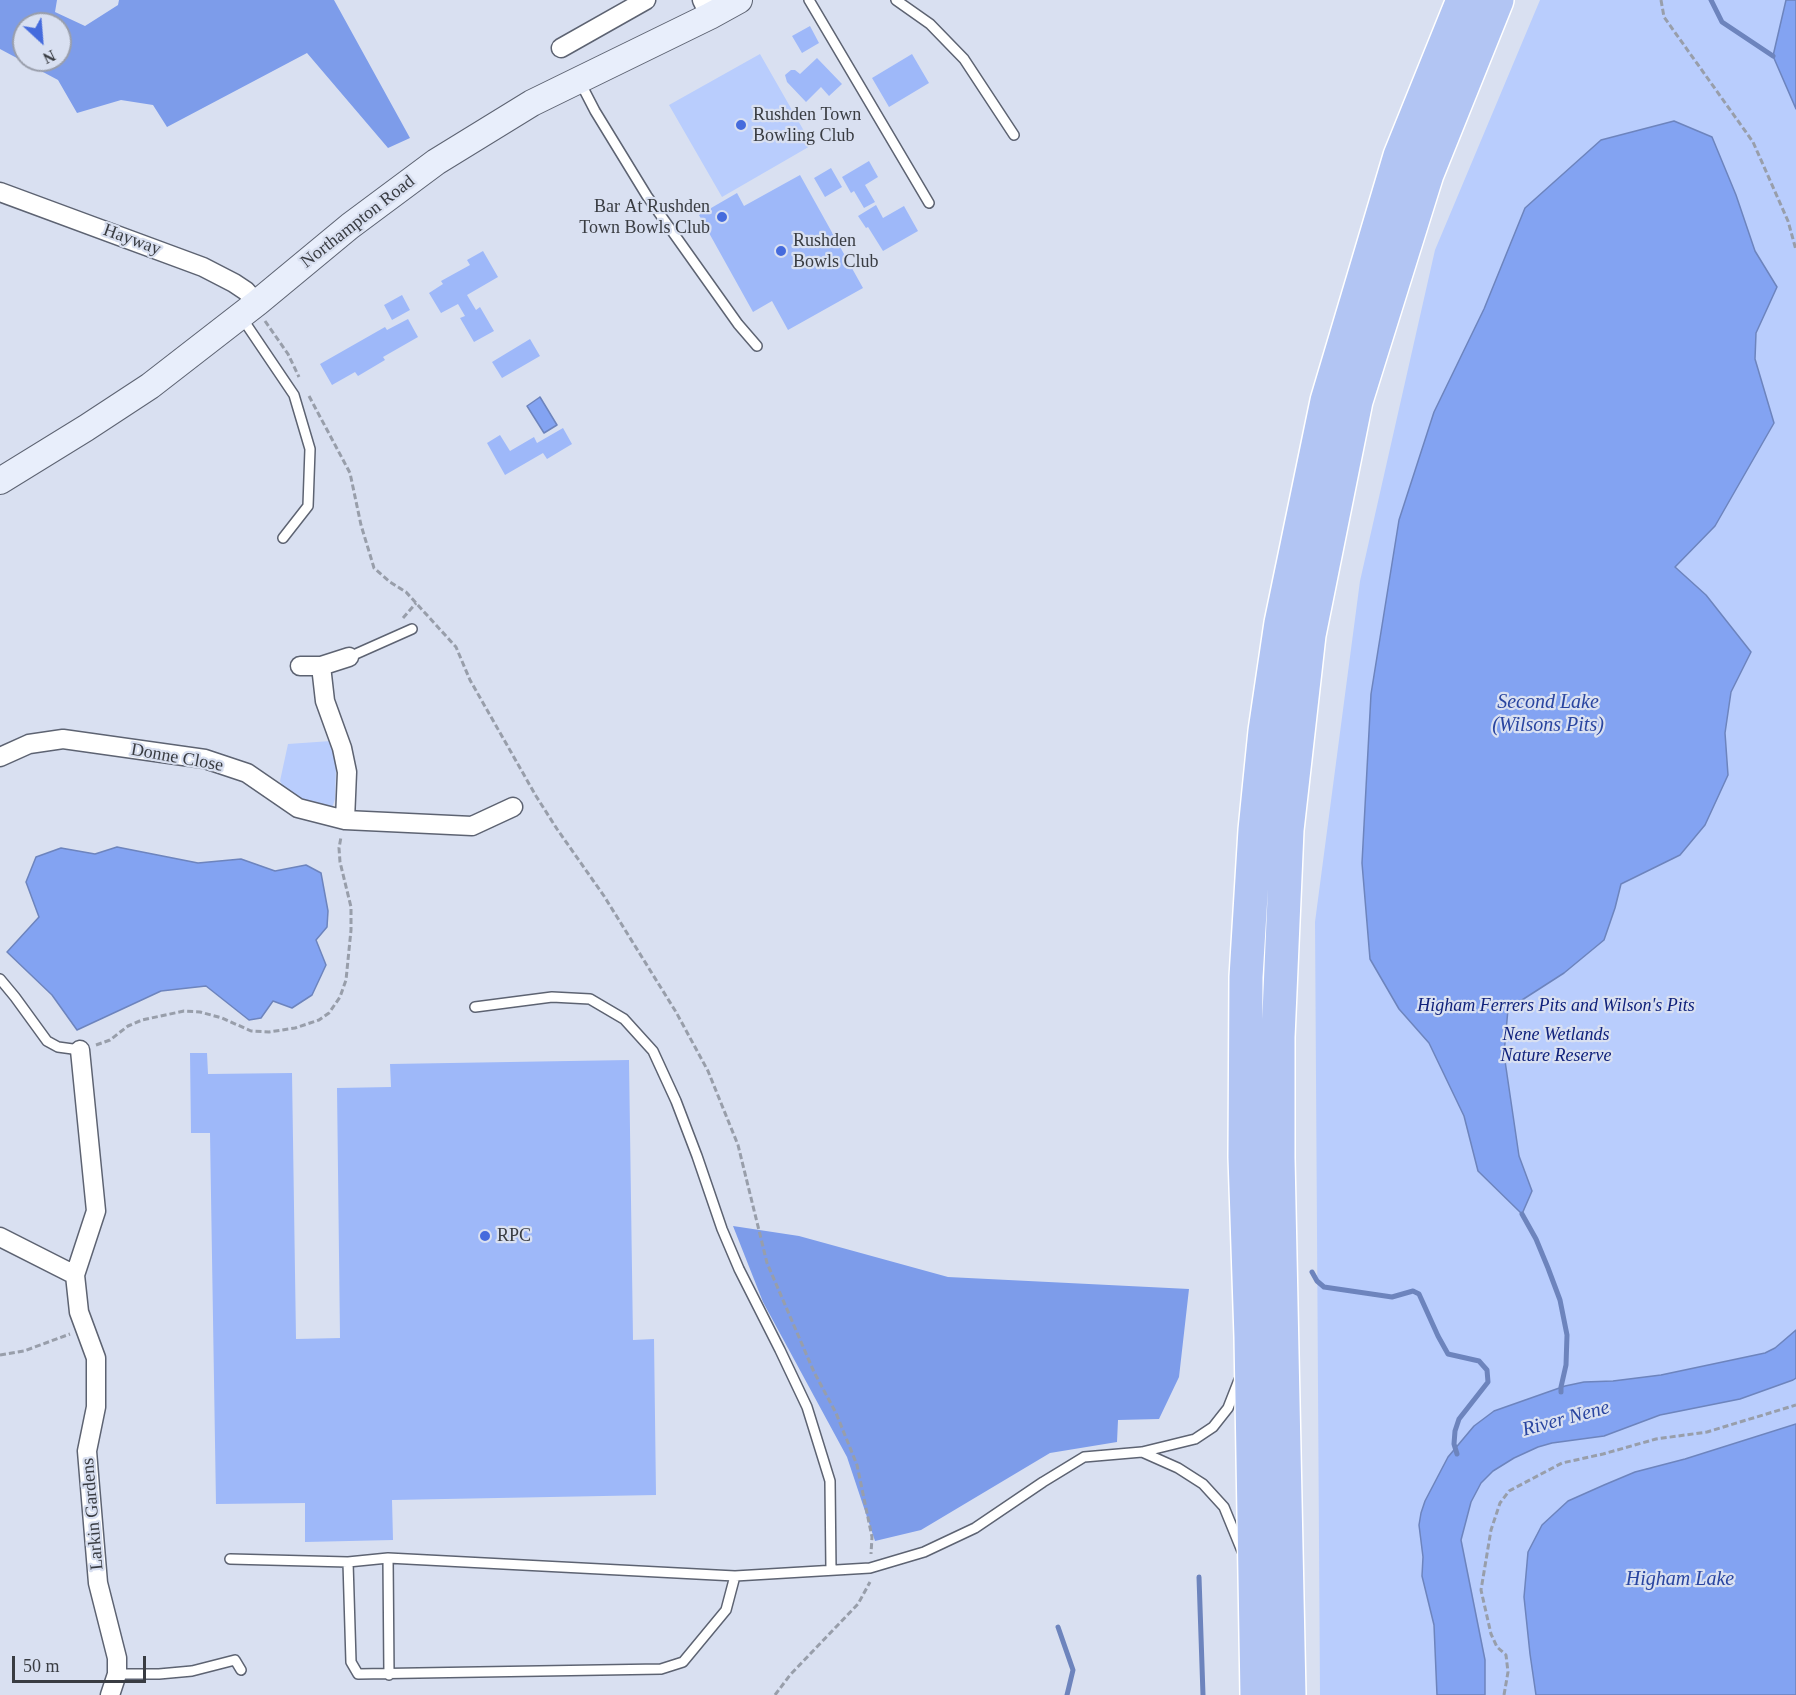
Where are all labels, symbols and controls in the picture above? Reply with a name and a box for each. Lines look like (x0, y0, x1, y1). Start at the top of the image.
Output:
north arrow (12, 12, 72, 72)
text: N (40, 47, 58, 67)
place label: Rushden Town Bowling Club (753, 104, 861, 146)
marker: Rushden Town Bowling Club (734, 118, 748, 132)
street label: Northampton Road (297, 171, 419, 273)
place label: Bar At Rushden Town Bowls Club (579, 196, 710, 238)
marker: Bar At Rushden Town Bowls Club (715, 210, 729, 224)
street label: Hayway (100, 220, 164, 260)
place label: Rushden Bowls Club (793, 230, 879, 272)
marker: Rushden Bowls Club (774, 244, 788, 258)
water label: Second Lake (Wilsons Pits) (1492, 691, 1604, 738)
street label: Donne Close (129, 739, 225, 777)
park label: Higham Ferrers Pits and Wilson's Pits (1417, 995, 1695, 1017)
park label: Nene Wetlands Nature Reserve (1501, 1024, 1611, 1066)
place label: RPC (497, 1225, 531, 1247)
marker: RPC (478, 1229, 492, 1243)
water label: River Nene (1520, 1396, 1612, 1442)
street label: Larkin Gardens (77, 1457, 109, 1571)
water label: Higham Lake (1626, 1568, 1734, 1592)
scale bar (15, 1644, 148, 1682)
text: 50 m (23, 1656, 60, 1676)

